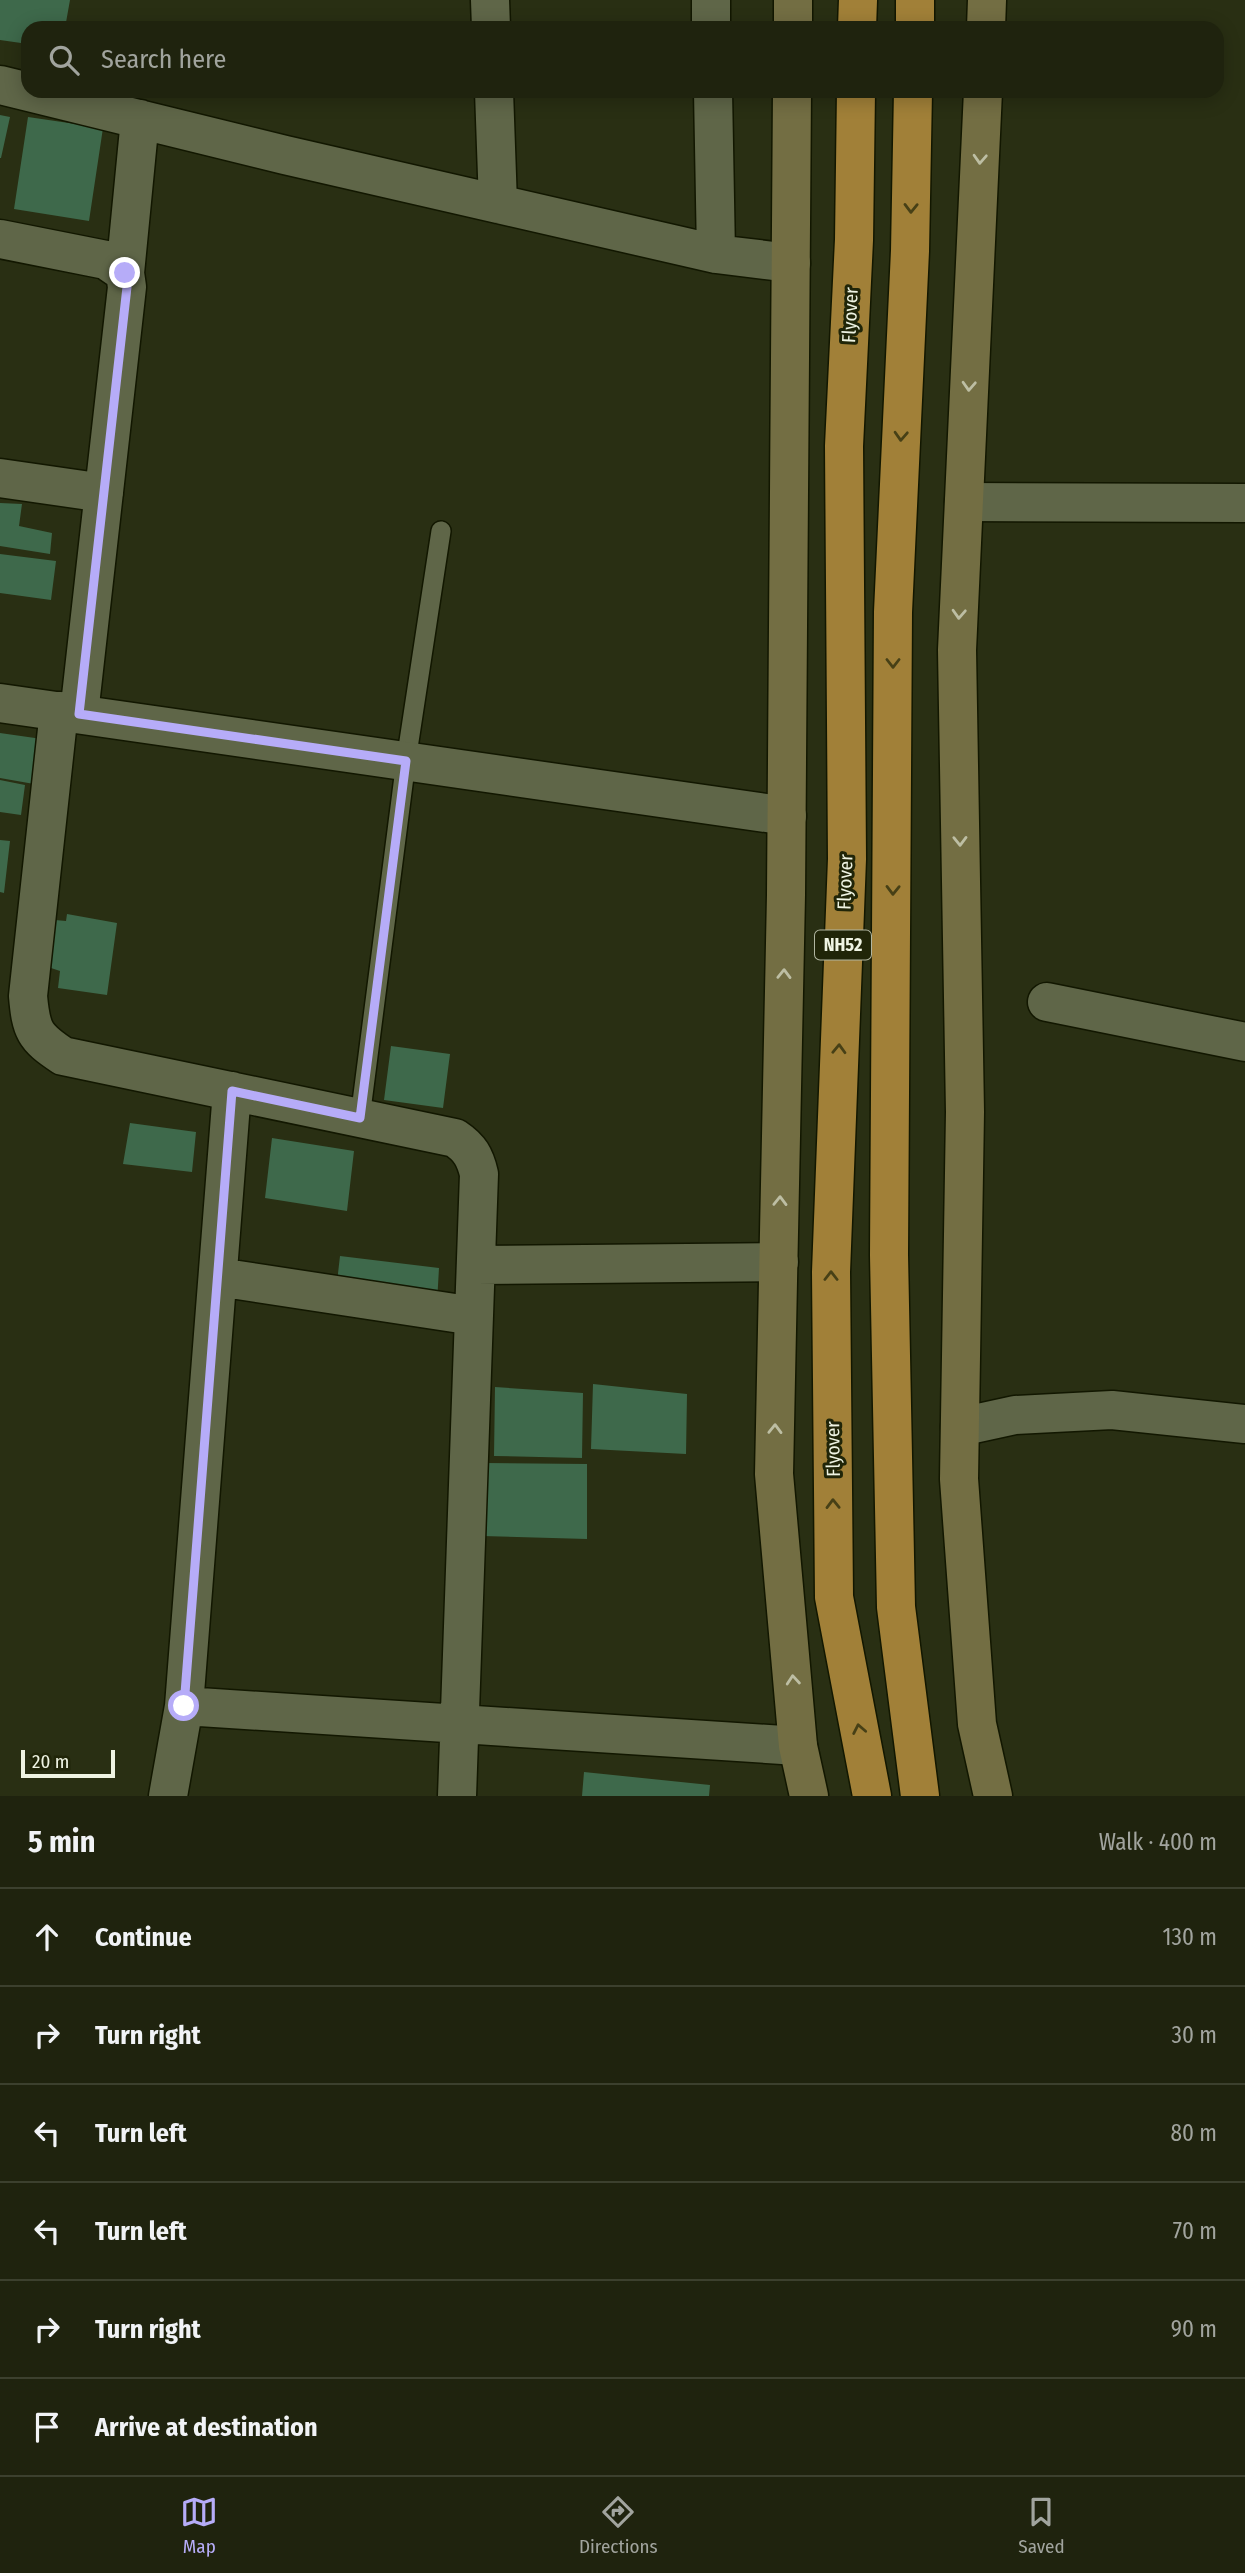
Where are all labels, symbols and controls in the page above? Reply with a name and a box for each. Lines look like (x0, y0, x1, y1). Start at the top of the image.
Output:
search box (21, 21, 1224, 98)
icon: search (45, 41, 83, 79)
text: Search here (101, 44, 226, 75)
one-way arrow (972, 154, 987, 165)
one-way arrow (903, 203, 918, 214)
route end (109, 257, 140, 288)
street label: Flyover (837, 286, 863, 343)
one-way arrow (962, 381, 977, 392)
one-way arrow (894, 430, 909, 441)
one-way arrow (951, 608, 966, 619)
one-way arrow (885, 658, 901, 669)
one-way arrow (953, 836, 968, 847)
street label: Flyover (833, 853, 857, 910)
one-way arrow (885, 886, 901, 896)
road number: NH52 (815, 930, 871, 960)
one-way arrow (777, 968, 792, 979)
one-way arrow (832, 1043, 847, 1054)
one-way arrow (772, 1196, 788, 1206)
one-way arrow (823, 1270, 839, 1281)
street label: Flyover (821, 1421, 845, 1477)
one-way arrow (767, 1423, 783, 1434)
one-way arrow (825, 1498, 841, 1508)
one-way arrow (786, 1674, 801, 1685)
route start (168, 1690, 199, 1721)
one-way arrow (853, 1723, 868, 1735)
scale bar (21, 1747, 116, 1779)
text: 20 m (32, 1750, 69, 1773)
text: 5 min (28, 1824, 95, 1860)
text: Walk · 400 m (1099, 1828, 1217, 1856)
icon: ahead (28, 1918, 66, 1956)
text: Continue (95, 1922, 192, 1953)
text: 130 m (1163, 1923, 1217, 1951)
icon: right (28, 2016, 66, 2054)
text: Turn right (95, 2020, 201, 2051)
text: 30 m (1172, 2021, 1217, 2049)
icon: left (28, 2114, 66, 2152)
text: Turn left (95, 2118, 187, 2149)
text: 80 m (1170, 2119, 1217, 2147)
icon: left (28, 2212, 66, 2250)
text: Turn left (95, 2216, 187, 2247)
text: 70 m (1173, 2217, 1217, 2245)
icon: right (28, 2310, 66, 2348)
text: Turn right (95, 2314, 201, 2345)
text: 90 m (1171, 2315, 1217, 2343)
icon: arrive (28, 2408, 66, 2446)
text: Arrive at destination (95, 2412, 318, 2443)
tab: Map (180, 2493, 218, 2558)
tab: Directions (579, 2493, 658, 2558)
tab: Saved (1018, 2493, 1065, 2558)

